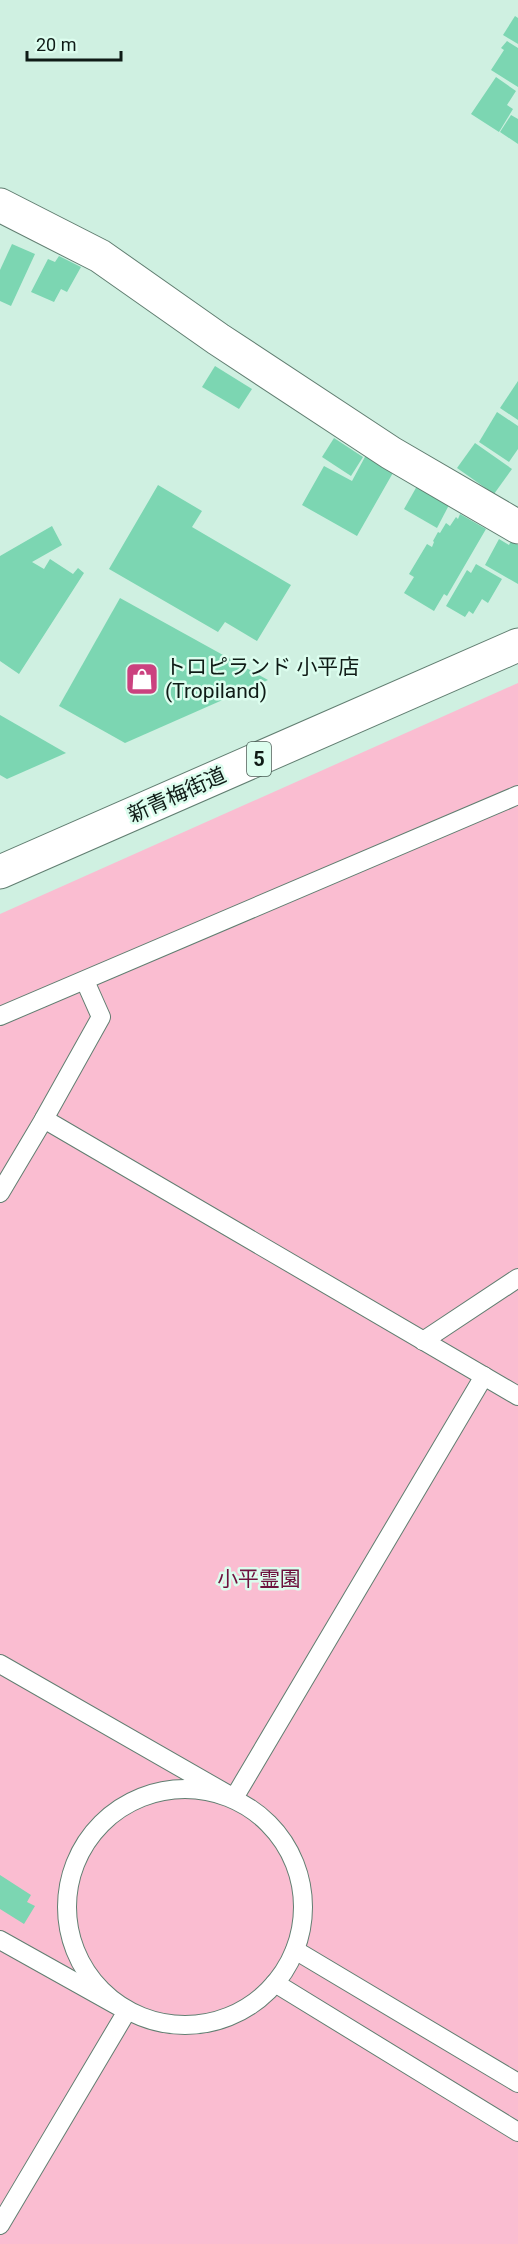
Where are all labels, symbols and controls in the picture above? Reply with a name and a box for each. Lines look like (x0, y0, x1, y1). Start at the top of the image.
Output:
scale bar (27, 24, 122, 62)
text: 20 m (36, 34, 76, 55)
place label: トロピランド 小平店 (Tropiland) (165, 655, 359, 703)
shop icon: トロピランド 小平店 (Tropiland) (124, 661, 160, 697)
road number: 5 (247, 742, 271, 776)
street label: 新青梅街道 (124, 763, 230, 827)
park label: 小平霊園 (217, 1567, 301, 1591)

